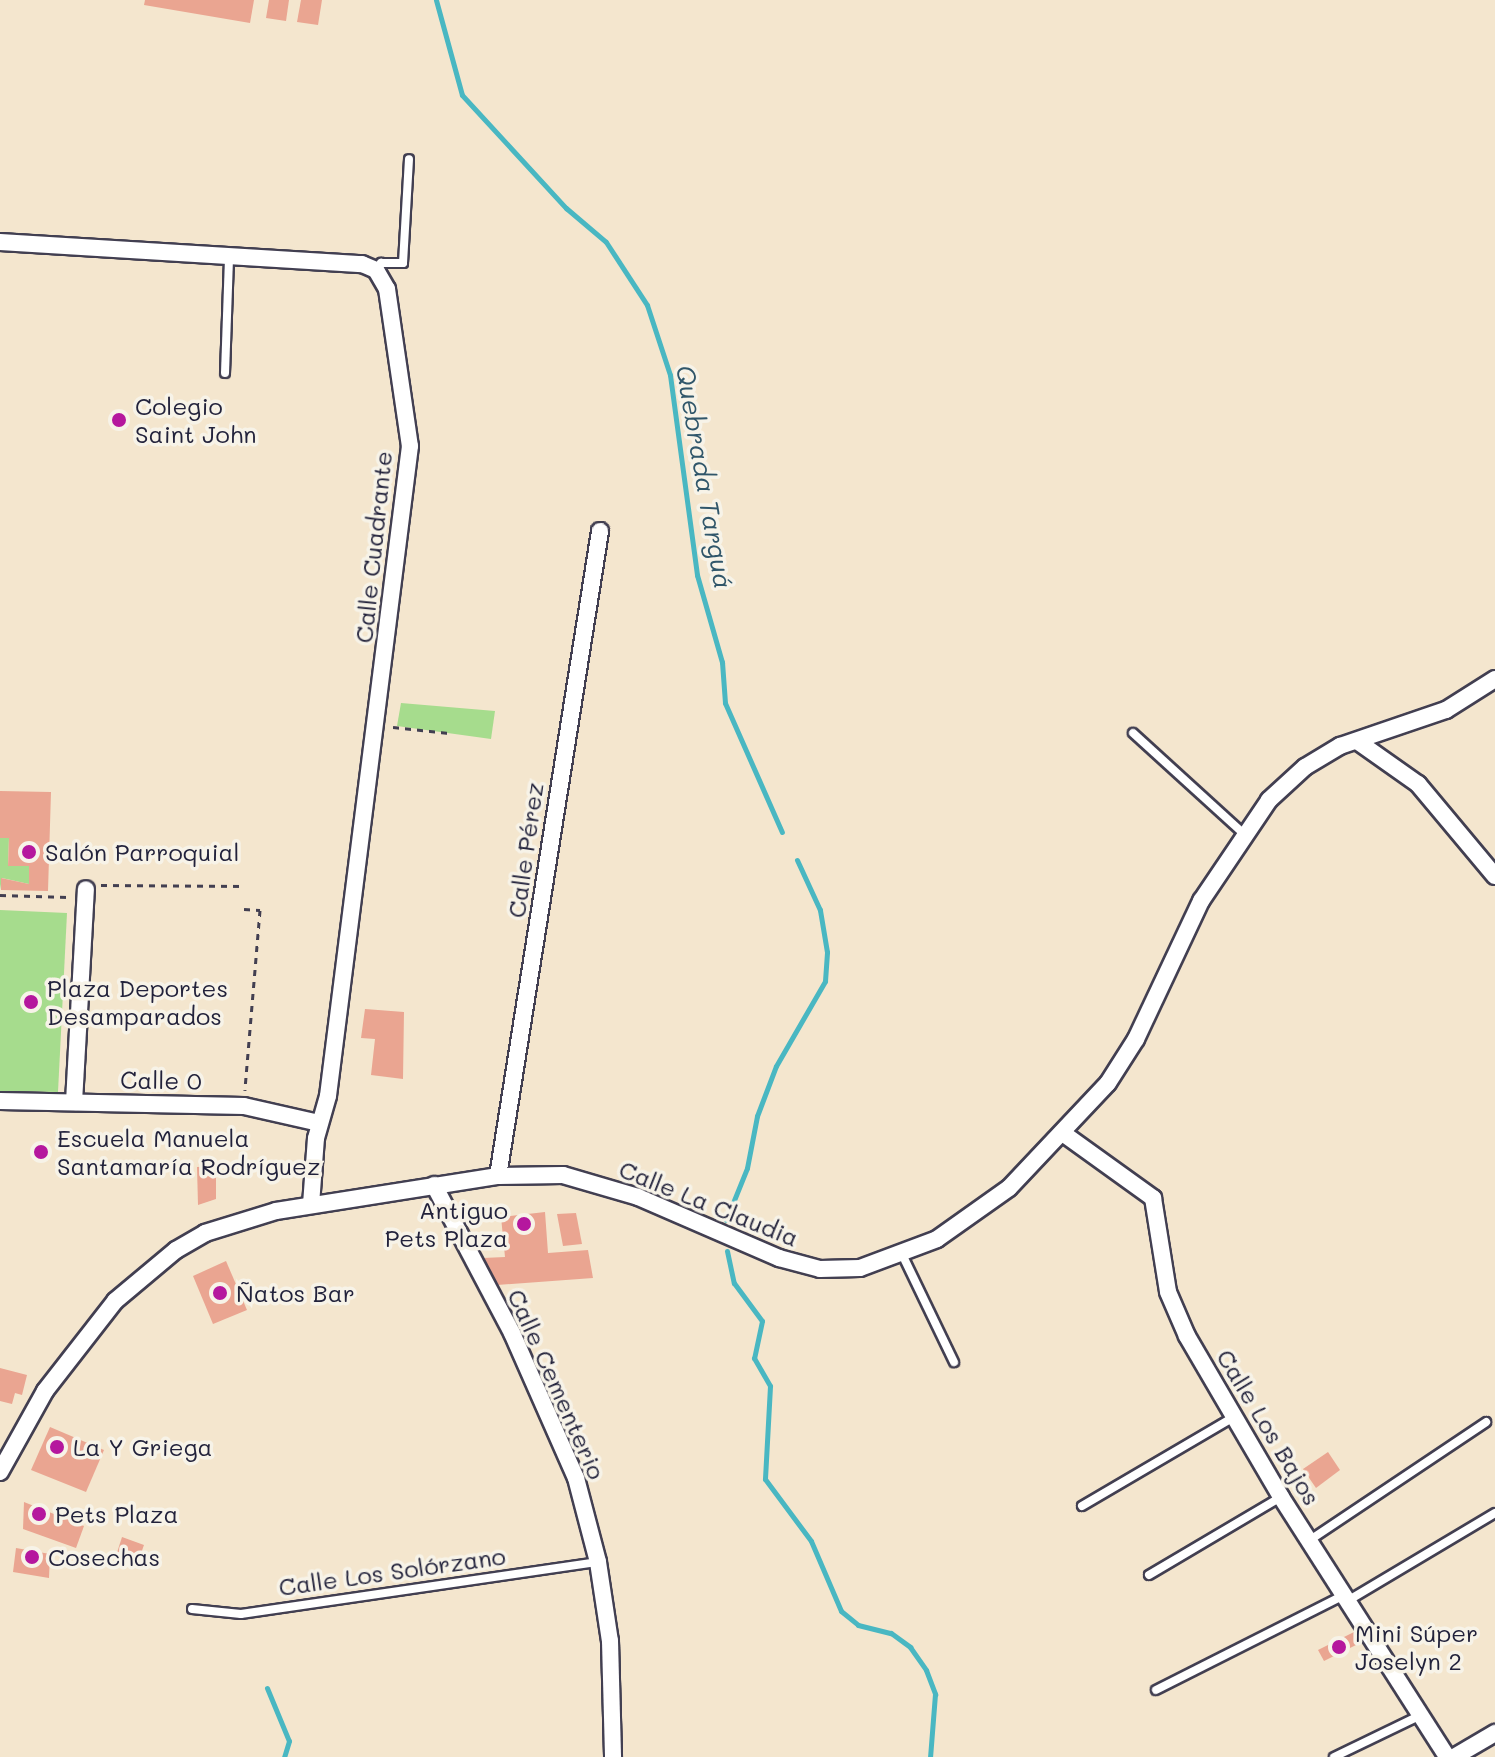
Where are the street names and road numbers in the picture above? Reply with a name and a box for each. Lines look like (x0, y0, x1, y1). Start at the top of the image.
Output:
street label: Calle Cuadrante (349, 450, 397, 644)
street label: Calle Pérez (501, 780, 549, 920)
street label: Calle 0 (120, 1065, 202, 1095)
street label: Calle La Claudia (615, 1154, 803, 1252)
street label: Calle Cementerio (502, 1285, 612, 1483)
street label: Calle Los Bajos (1211, 1344, 1327, 1510)
street label: Calle Los Solórzano (277, 1541, 507, 1601)

